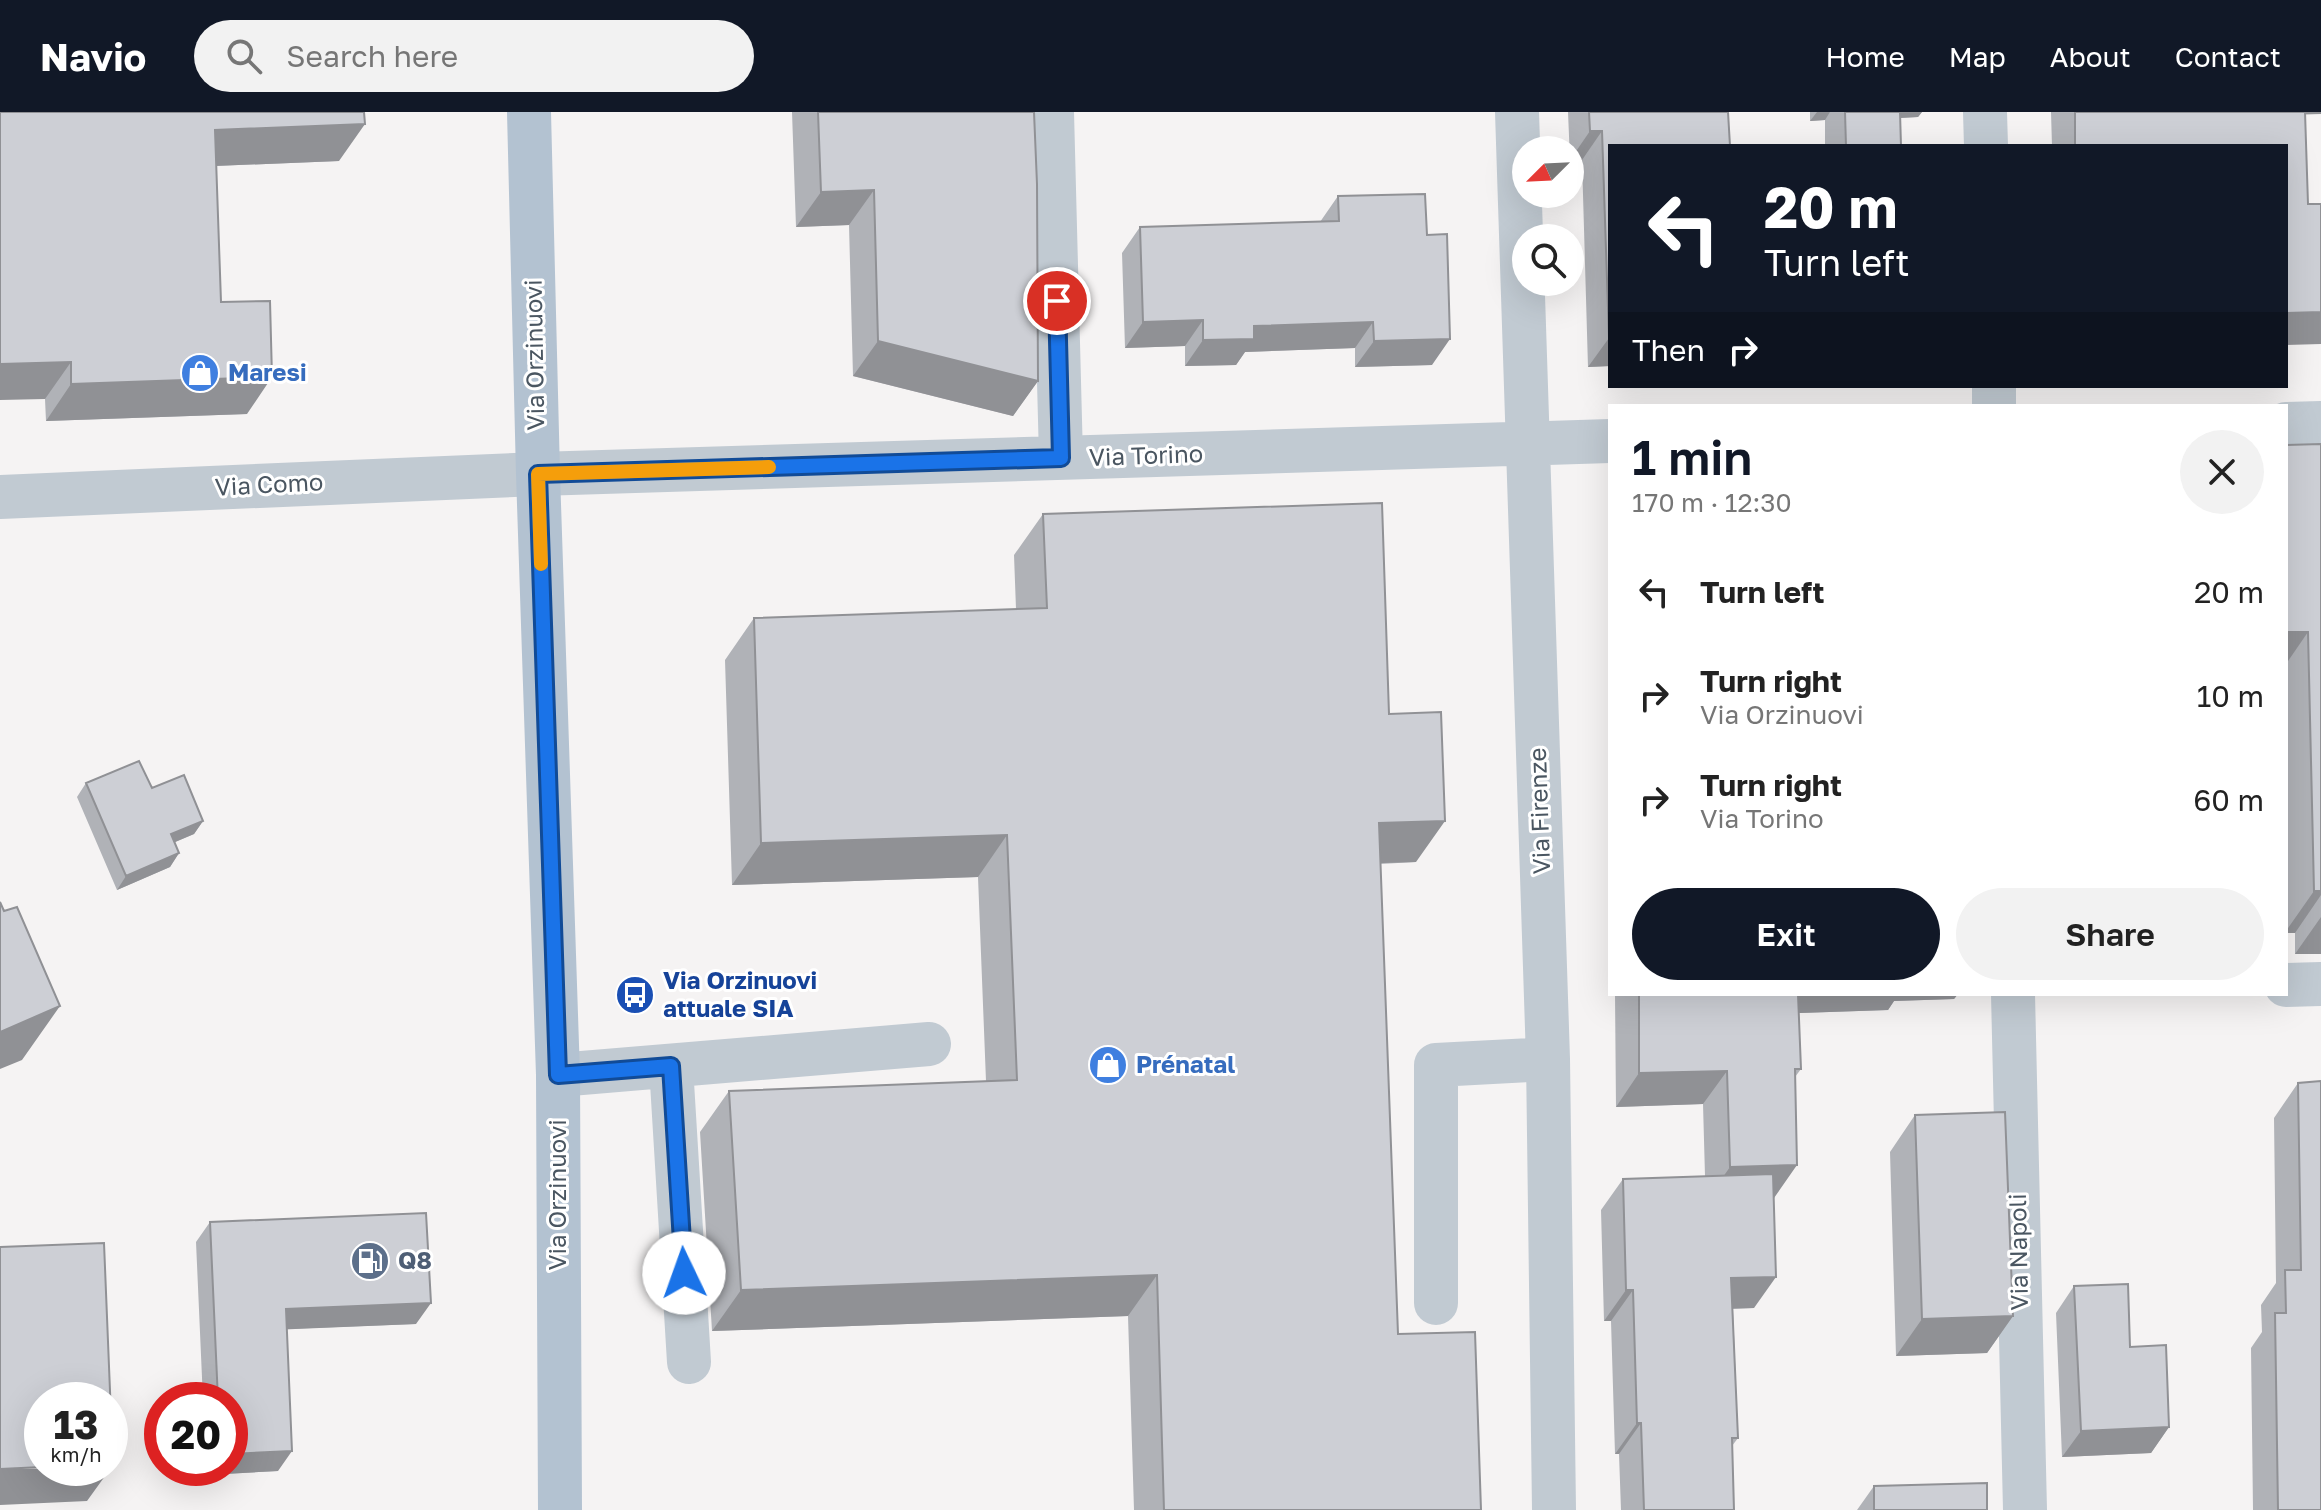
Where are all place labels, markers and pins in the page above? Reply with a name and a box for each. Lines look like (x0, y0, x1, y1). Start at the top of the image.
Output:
pin (1023, 267, 1091, 335)
shop icon: Maresi (179, 352, 221, 394)
place label: Maresi (228, 357, 306, 386)
place label: Via Orzinuovi attuale SIA (663, 965, 817, 1022)
bus stop icon: Via Orzinuovi attuale SIA (614, 974, 656, 1016)
shop icon: Prénatal (1087, 1044, 1129, 1086)
place label: Prénatal (1136, 1049, 1235, 1078)
fuel station icon: Q8 (349, 1240, 391, 1282)
place label: Q8 (398, 1245, 432, 1274)

